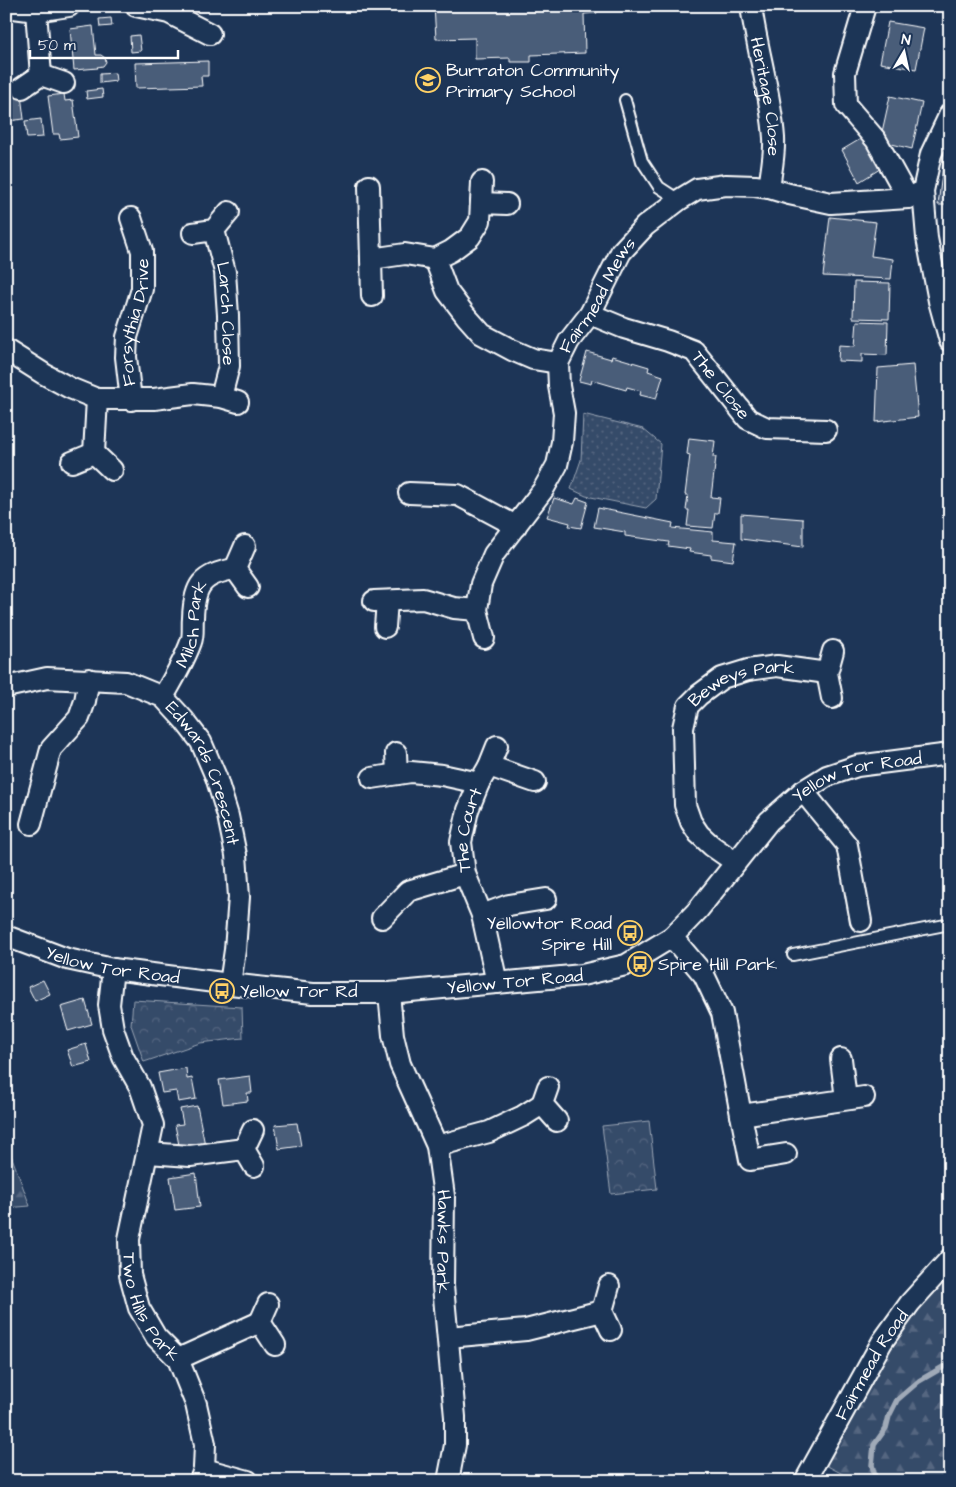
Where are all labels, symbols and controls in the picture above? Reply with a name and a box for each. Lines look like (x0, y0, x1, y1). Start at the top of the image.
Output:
scale bar (30, 28, 178, 60)
north arrow (878, 28, 928, 78)
text: N (900, 30, 912, 51)
text: 50 m (38, 35, 76, 56)
street label: Heritage Close (744, 35, 787, 157)
place label: Burraton Community Primary School (446, 58, 620, 105)
school or university icon: Burraton Community Primary School (415, 67, 441, 93)
street label: Fairmead Mews (553, 231, 641, 357)
street label: Forsythia Drive (113, 258, 155, 388)
street label: Larch Close (210, 259, 241, 366)
street label: The Close (686, 345, 756, 425)
street label: Milch Park (169, 574, 213, 672)
street label: Beweys Park (682, 653, 797, 712)
street label: Edwards Crescent (160, 695, 246, 848)
street label: Yellow Tor Road (786, 745, 923, 808)
street label: The Court (449, 783, 489, 874)
place label: Yellowtor Road Spire Hill (486, 911, 612, 957)
bus stop icon: Yellowtor Road Spire Hill (617, 920, 643, 946)
street label: Yellow Tor Road (41, 939, 181, 990)
bus stop icon: Spire Hill Park (627, 951, 653, 977)
place label: Spire Hill Park (658, 952, 777, 977)
street label: Yellow Tor Road (445, 962, 584, 1000)
bus stop icon: Yellow Tor Rd (209, 978, 235, 1004)
place label: Yellow Tor Rd (240, 979, 357, 1004)
street label: Hawks Park (430, 1188, 457, 1294)
street label: Two Hills Park (117, 1252, 186, 1367)
street label: Fairmead Road (829, 1304, 914, 1425)

